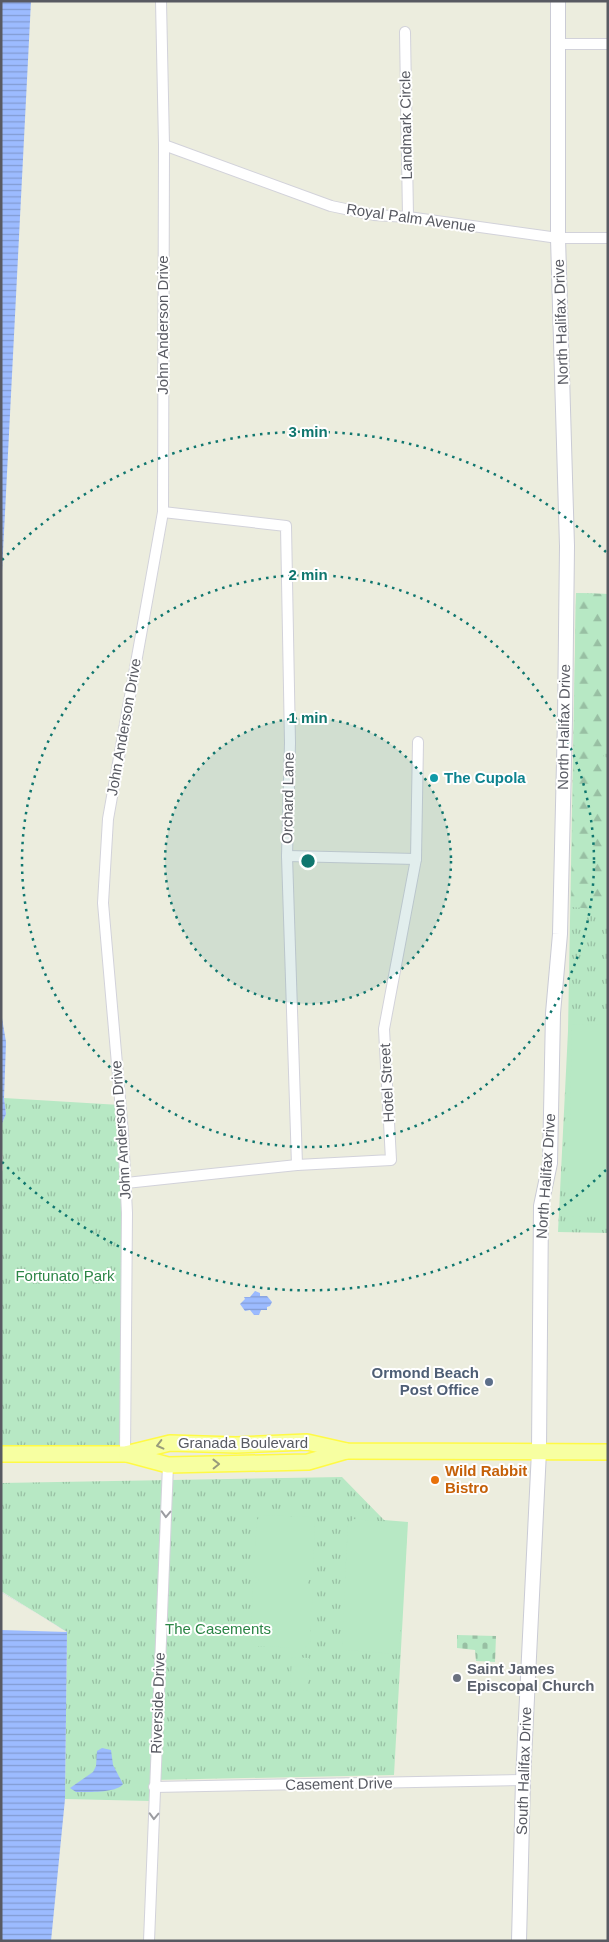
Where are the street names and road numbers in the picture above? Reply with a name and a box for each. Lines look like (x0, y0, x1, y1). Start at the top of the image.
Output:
street label: Landmark Circle (396, 70, 415, 180)
street label: Royal Palm Avenue (345, 200, 477, 235)
street label: John Anderson Drive (154, 255, 171, 395)
street label: North Halifax Drive (550, 259, 571, 385)
street label: John Anderson Drive (103, 657, 144, 797)
street label: North Halifax Drive (554, 664, 573, 790)
street label: Orchard Lane (278, 752, 297, 844)
street label: Hotel Street (376, 1042, 397, 1123)
street label: John Anderson Drive (107, 1060, 134, 1200)
street label: North Halifax Drive (533, 1113, 558, 1239)
street label: Granada Boulevard (178, 1434, 308, 1451)
street label: Riverside Drive (147, 1652, 168, 1754)
street label: South Halifax Drive (513, 1707, 534, 1835)
street label: Casement Drive (285, 1774, 393, 1793)

